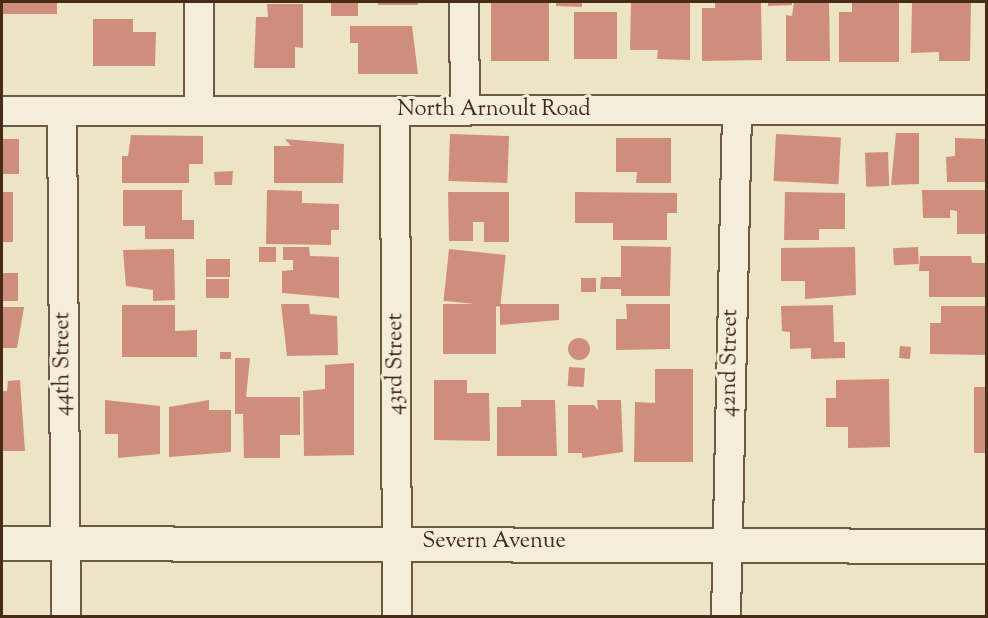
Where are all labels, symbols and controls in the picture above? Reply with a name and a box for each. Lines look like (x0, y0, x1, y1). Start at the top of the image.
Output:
street label: North Arnoult Road (397, 98, 591, 124)
street label: 42nd Street (717, 309, 745, 417)
street label: 44th Street (51, 312, 77, 416)
street label: 43rd Street (384, 313, 410, 415)
street label: Severn Avenue (422, 530, 566, 556)

